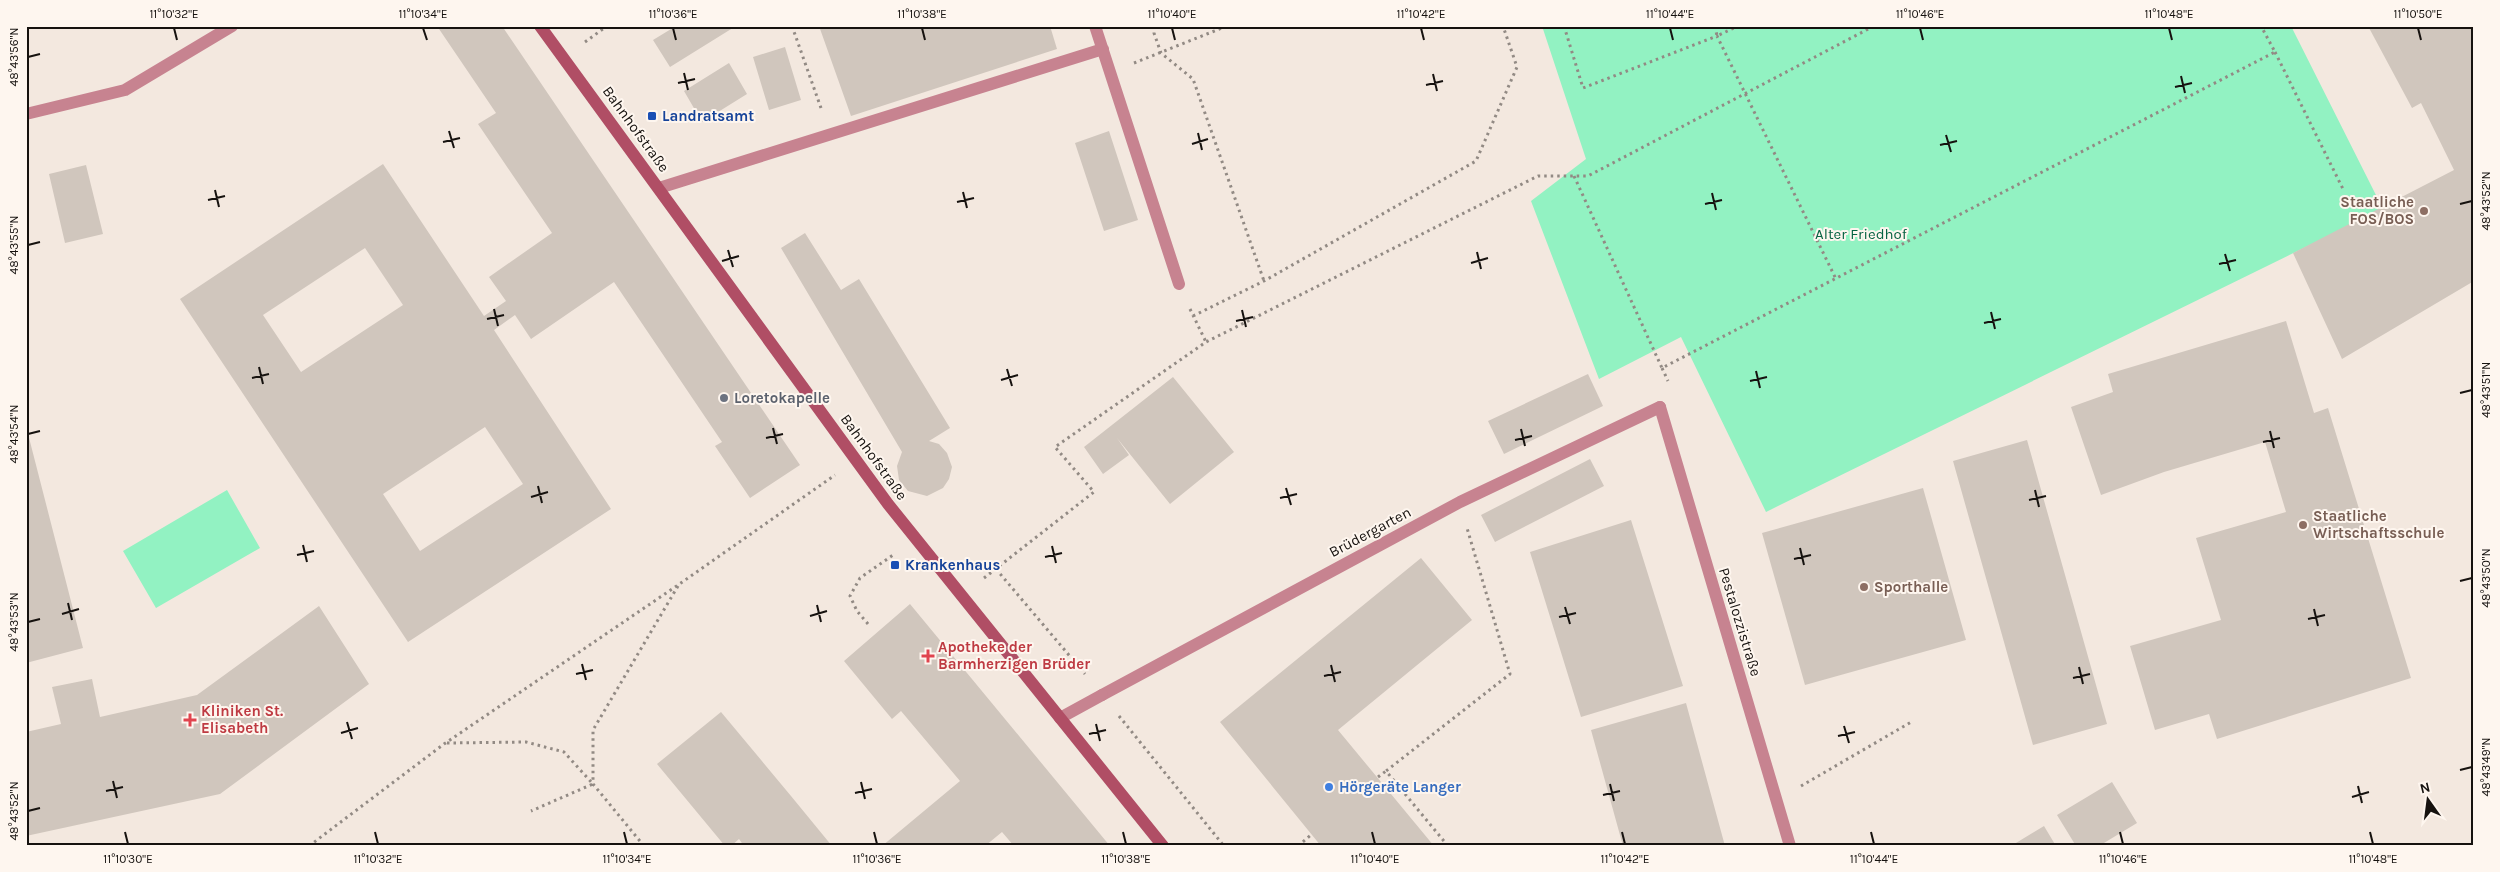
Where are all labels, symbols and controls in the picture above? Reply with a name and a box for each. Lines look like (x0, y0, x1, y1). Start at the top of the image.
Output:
text: 11°10'32"E (149, 7, 199, 21)
text: 11°10'34"E (399, 7, 447, 21)
text: 11°10'36"E (648, 7, 698, 21)
text: 11°10'38"E (897, 7, 947, 21)
text: 11°10'40"E (1148, 7, 1196, 21)
text: 11°10'42"E (1397, 7, 1445, 21)
text: 11°10'44"E (1646, 7, 1694, 21)
text: 11°10'46"E (1896, 7, 1944, 21)
text: 11°10'48"E (2144, 7, 2194, 21)
text: 11°10'50"E (2393, 7, 2443, 21)
text: 48°43'56"N (7, 27, 21, 87)
street label: Bahnhofstraße (599, 83, 673, 175)
place label: Landratsamt (662, 107, 754, 125)
marker: Landratsamt (646, 110, 658, 122)
text: 48°43'52"N (2479, 171, 2493, 231)
place label: Staatliche FOS/BOS (2340, 193, 2414, 228)
marker: Staatliche FOS/BOS (2418, 205, 2430, 217)
text: 48°43'55"N (7, 216, 21, 275)
park label: Alter Friedhof (1815, 225, 1908, 243)
text: 48°43'51"N (2479, 362, 2493, 418)
place label: Loretokapelle (734, 389, 830, 407)
marker: Loretokapelle (718, 392, 730, 404)
text: 48°43'54"N (7, 405, 21, 463)
street label: Bahnhofstraße (837, 411, 911, 503)
street label: Brüdergarten (1326, 503, 1414, 561)
place label: Staatliche Wirtschaftsschule (2313, 507, 2444, 542)
marker: Staatliche Wirtschaftsschule (2297, 519, 2309, 531)
text: 48°43'50"N (2479, 548, 2493, 608)
place label: Krankenhaus (905, 556, 1001, 574)
marker: Krankenhaus (889, 559, 901, 571)
street label: Pestalozzistraße (1715, 565, 1765, 679)
place label: Sporthalle (1874, 578, 1948, 596)
marker: Sporthalle (1858, 581, 1870, 593)
text: 48°43'53"N (7, 592, 21, 652)
place label: Apotheke der Barmherzigen Brüder (938, 638, 1090, 673)
marker: Apotheke der Barmherzigen Brüder (922, 650, 934, 662)
place label: Kliniken St. Elisabeth (201, 702, 283, 737)
marker: Kliniken St. Elisabeth (183, 713, 197, 727)
text: 48°43'49"N (2479, 737, 2493, 797)
north arrow (2402, 774, 2452, 824)
place label: Hörgeräte Langer (1339, 778, 1461, 796)
text: N (2418, 778, 2432, 797)
text: 48°43'52"N (7, 781, 21, 841)
marker: Hörgeräte Langer (1323, 781, 1335, 793)
text: 11°10'30"E (103, 852, 153, 866)
text: 11°10'32"E (353, 852, 403, 866)
text: 11°10'34"E (603, 852, 651, 866)
text: 11°10'36"E (852, 852, 902, 866)
text: 11°10'38"E (1101, 852, 1151, 866)
text: 11°10'40"E (1351, 852, 1399, 866)
text: 11°10'42"E (1601, 852, 1649, 866)
text: 11°10'44"E (1850, 852, 1898, 866)
text: 11°10'46"E (2099, 852, 2147, 866)
text: 11°10'48"E (2348, 852, 2398, 866)

